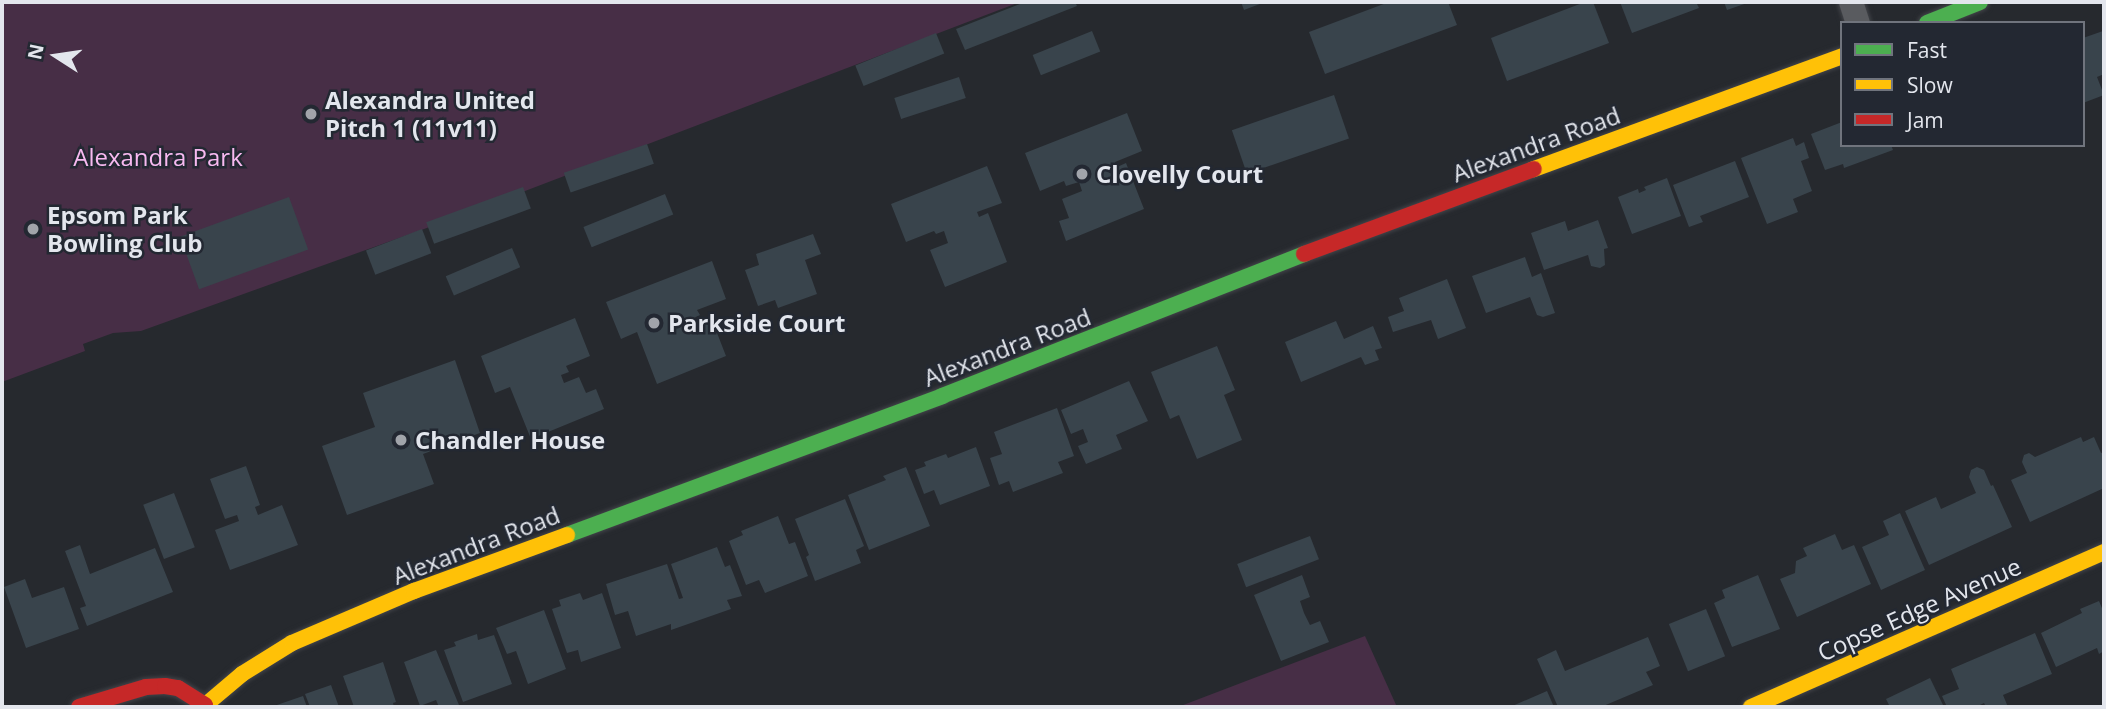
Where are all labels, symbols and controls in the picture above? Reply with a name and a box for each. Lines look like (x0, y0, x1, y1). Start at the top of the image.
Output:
north arrow (21, 21, 91, 91)
legend (1840, 21, 2085, 147)
text: Fast (1907, 36, 1947, 64)
text: N (21, 41, 50, 62)
text: Slow (1907, 71, 1953, 99)
place label: Alexandra United Pitch 1 (11v11) (325, 86, 535, 142)
street label: Alexandra Road (1448, 100, 1624, 188)
marker: Alexandra United Pitch 1 (11v11) (303, 106, 319, 122)
text: Jam (1907, 106, 1944, 134)
park label: Alexandra Park (73, 143, 243, 171)
place label: Clovelly Court (1096, 160, 1263, 188)
marker: Clovelly Court (1074, 166, 1090, 182)
place label: Epsom Park Bowling Club (47, 201, 202, 257)
marker: Epsom Park Bowling Club (25, 221, 41, 237)
street label: Alexandra Road (919, 302, 1095, 392)
place label: Parkside Court (668, 309, 845, 337)
marker: Parkside Court (646, 315, 662, 331)
place label: Chandler House (415, 426, 605, 454)
marker: Chandler House (393, 432, 409, 448)
street label: Alexandra Road (388, 500, 564, 590)
street label: Copse Edge Avenue (1813, 551, 2025, 667)

